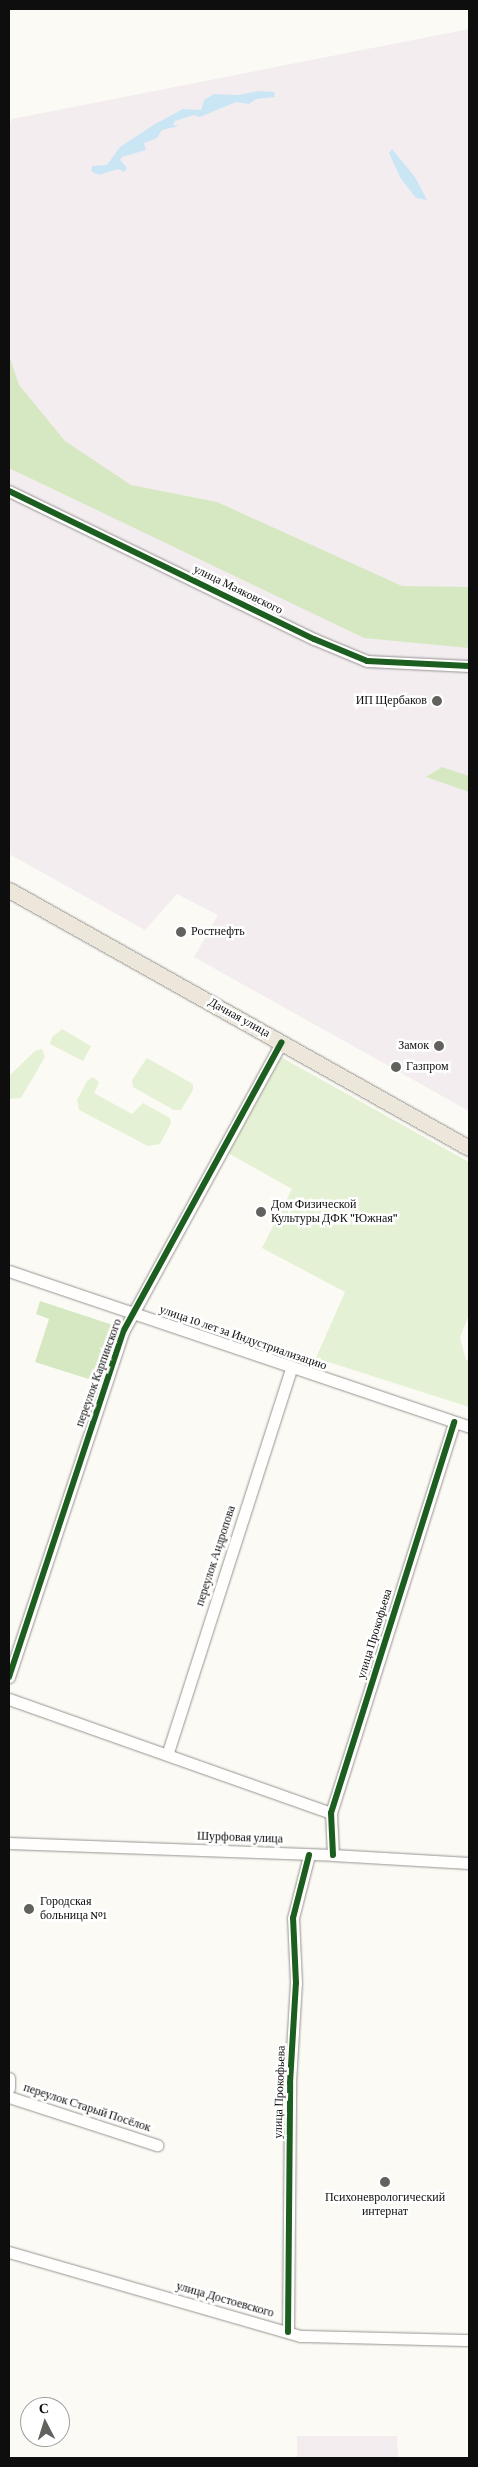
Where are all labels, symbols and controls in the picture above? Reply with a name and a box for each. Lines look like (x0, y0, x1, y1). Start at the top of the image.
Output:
street label: улица Маяковского (191, 562, 285, 618)
place label: ИП Щербаков (356, 694, 427, 708)
marker: ИП Щербаков (431, 695, 443, 707)
place label: Ростнефть (191, 925, 245, 939)
marker: Ростнефть (175, 926, 187, 938)
street label: Дачная улица (206, 995, 272, 1041)
place label: Замок (398, 1039, 429, 1053)
marker: Замок (433, 1040, 445, 1052)
place label: Газпром (406, 1060, 448, 1074)
marker: Газпром (390, 1061, 402, 1073)
place label: Дом Физической Культуры ДФК "Южная" (271, 1198, 398, 1226)
marker: Дом Физической Культуры ДФК "Южная" (255, 1206, 267, 1218)
street label: улица 10 лет за Индустриализацию (157, 1303, 329, 1373)
street label: переулок Карпинского (73, 1317, 125, 1429)
street label: переулок Андропова (193, 1504, 239, 1608)
street label: улица Прокофьева (354, 1587, 396, 1681)
street label: Шурфовая улица (197, 1829, 283, 1847)
place label: Городская больница №1 (40, 1895, 107, 1923)
marker: Городская больница №1 (22, 1902, 36, 1916)
street label: улица Прокофьева (271, 2045, 289, 2139)
street label: переулок Старый Посёлок (22, 2081, 152, 2135)
marker: Психоневрологический интернат (378, 2175, 392, 2189)
place label: Психоневрологический интернат (325, 2191, 445, 2219)
street label: улица Достоевского (174, 2279, 276, 2321)
north arrow (20, 2397, 70, 2447)
text: С (38, 2400, 50, 2416)

